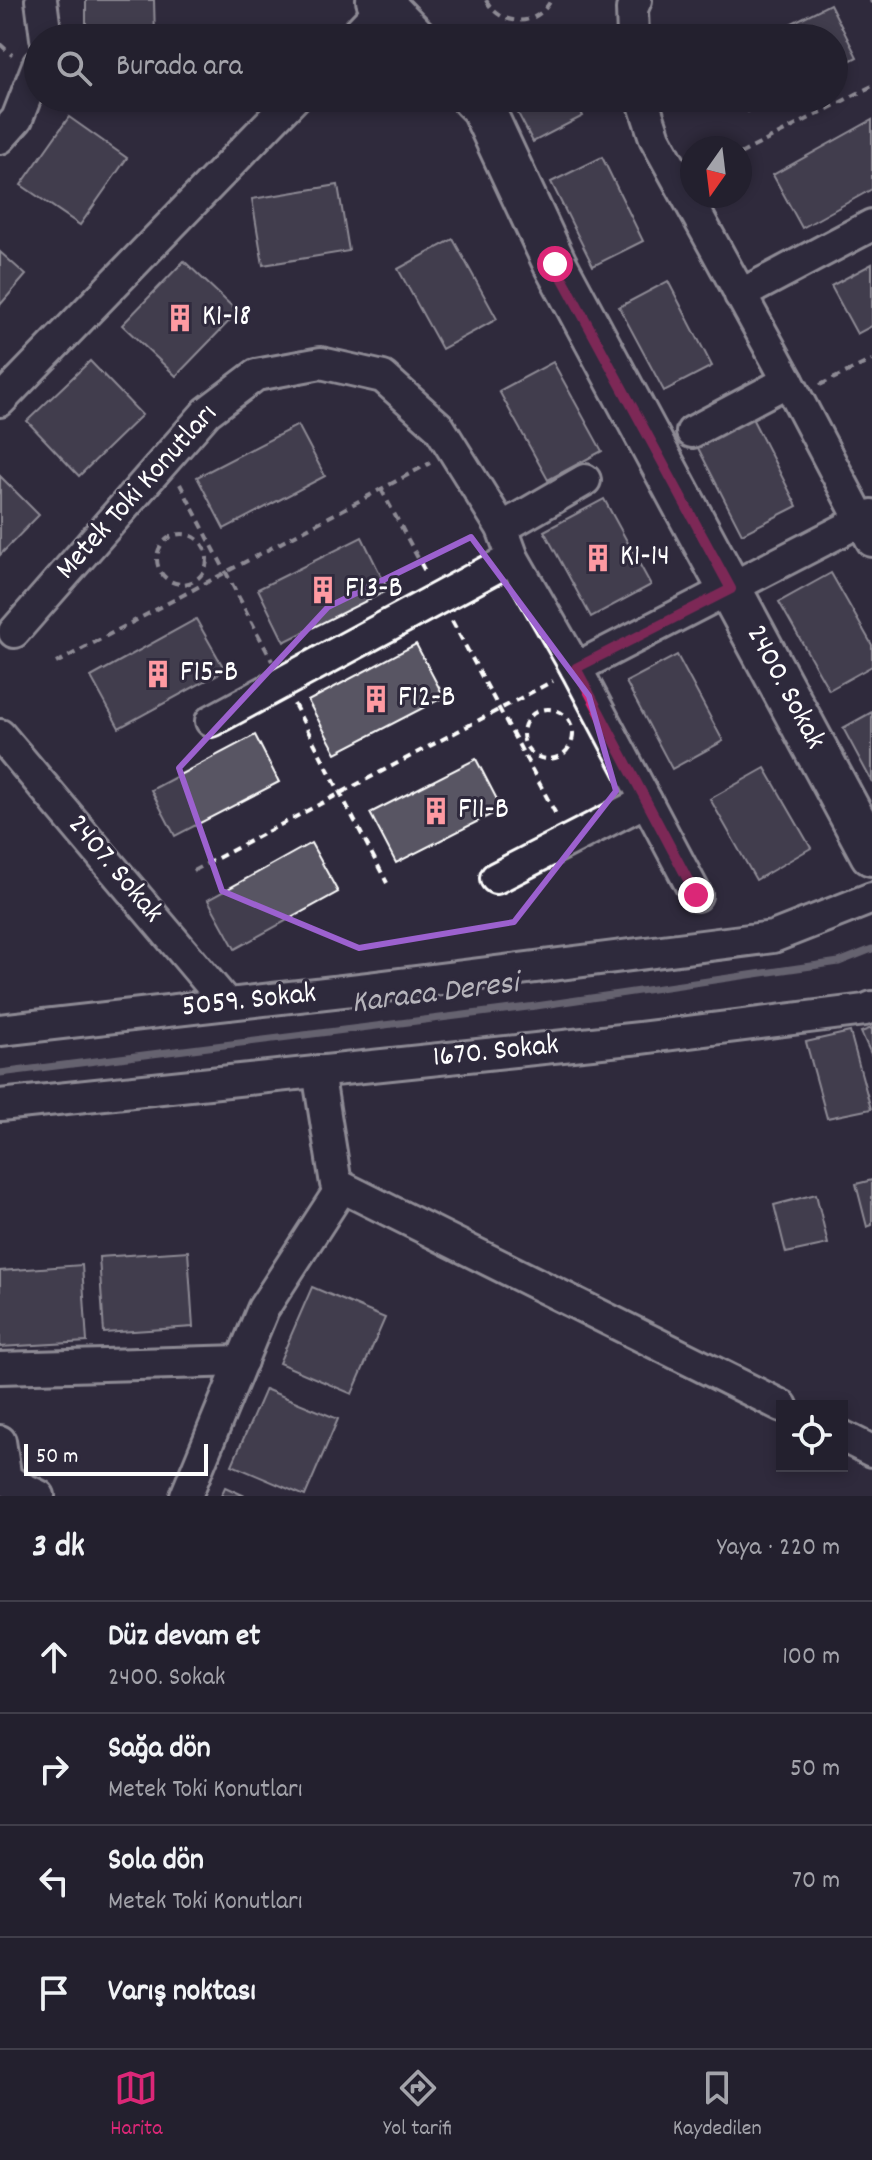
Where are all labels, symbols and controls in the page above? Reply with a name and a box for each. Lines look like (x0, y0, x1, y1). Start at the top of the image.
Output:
search box (24, 24, 848, 112)
icon: search (52, 46, 96, 90)
text: Burada ara (116, 47, 243, 90)
north arrow (680, 136, 752, 208)
route start (537, 246, 573, 282)
place label: K1-18 (202, 297, 251, 340)
building icon: K1-18 (165, 303, 195, 333)
street label: Metek Toki Konutları (47, 395, 229, 591)
place label: K1-14 (620, 537, 670, 580)
building icon: K1-14 (583, 543, 613, 573)
place label: F13-B (345, 569, 403, 612)
building icon: F13-B (308, 575, 338, 605)
street label: 2400. Sokak (733, 618, 835, 758)
place label: F15-B (180, 653, 238, 696)
building icon: F15-B (143, 659, 173, 689)
place label: F12-B (398, 678, 456, 721)
building icon: F12-B (361, 684, 391, 714)
place label: F11-B (458, 790, 509, 833)
building icon: F11-B (421, 796, 451, 826)
street label: 2407. Sokak (56, 806, 172, 934)
route end (678, 877, 714, 913)
water label: Karaca Deresi (349, 961, 526, 1028)
street label: 5059. Sokak (180, 974, 318, 1030)
street label: 1670. Sokak (431, 1025, 561, 1081)
map controls (776, 1400, 848, 1472)
button: locate (776, 1400, 848, 1472)
scale bar (24, 1440, 208, 1476)
text: 50 m (36, 1442, 78, 1473)
text: 3 dk (32, 1524, 85, 1573)
text: Yaya · 220 m (717, 1530, 840, 1567)
text: Düz devam et (108, 1617, 260, 1660)
icon: ahead (32, 1635, 76, 1679)
text: 100 m (782, 1639, 840, 1676)
text: 2400. Sokak (108, 1660, 225, 1697)
text: Sağa dön (108, 1729, 211, 1772)
icon: right (32, 1747, 76, 1791)
text: 50 m (790, 1751, 840, 1788)
text: Metek Toki Konutları (108, 1772, 303, 1809)
text: Sola dön (108, 1841, 204, 1884)
icon: left (32, 1859, 76, 1903)
text: 70 m (792, 1863, 840, 1900)
text: Metek Toki Konutları (108, 1884, 303, 1921)
icon: arrive (32, 1971, 76, 2015)
text: Varış noktası (108, 1972, 256, 2015)
tab: Harita (110, 2066, 163, 2145)
tab: Yol tarifi (383, 2066, 452, 2145)
tab: Kaydedilen (673, 2066, 762, 2145)

